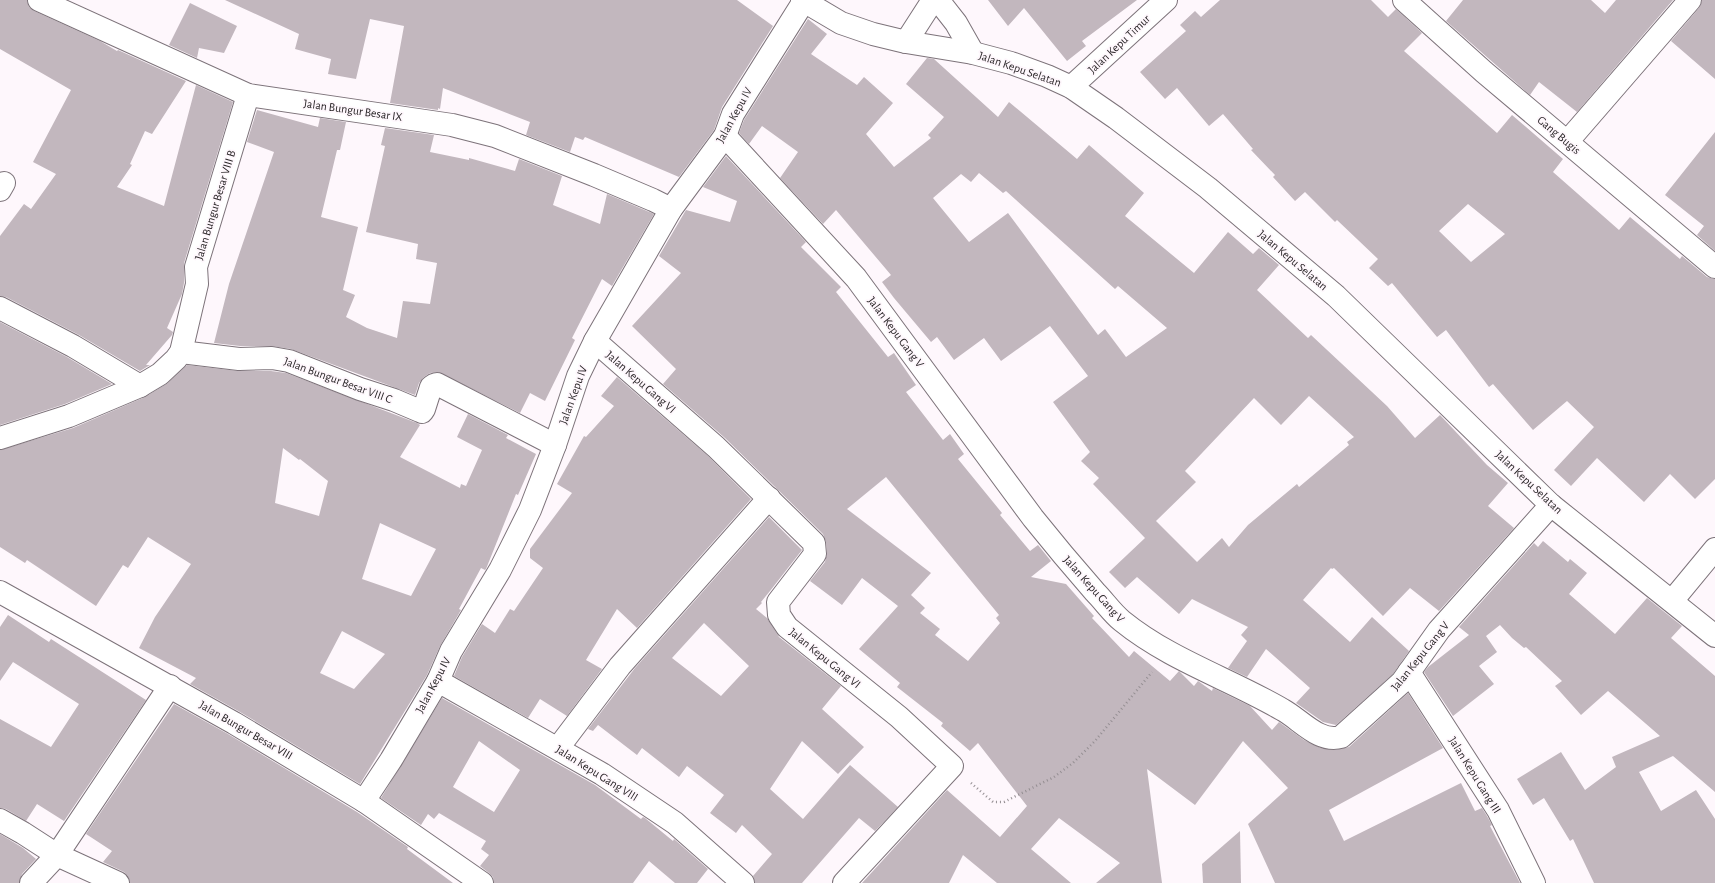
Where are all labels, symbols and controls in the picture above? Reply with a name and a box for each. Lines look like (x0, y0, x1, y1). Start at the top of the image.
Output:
street label: Jalan Kepu Timur (1086, 12, 1152, 76)
street label: Jalan Kepu Selatan (977, 49, 1063, 89)
street label: Jalan Kepu IV (714, 85, 754, 145)
street label: Jalan Bungur Besar IX (303, 97, 403, 123)
street label: Gang Bugis (1535, 114, 1583, 156)
street label: Jalan Bungur Besar VIII B (193, 149, 237, 261)
street label: Jalan Kepu Selatan (1256, 228, 1330, 292)
street label: Jalan Kepu Gang V (866, 294, 926, 370)
street label: Jalan Kepu Gang VI (604, 349, 678, 415)
street label: Jalan Bungur Besar VIII C (282, 355, 394, 405)
street label: Jalan Kepu IV (557, 364, 589, 426)
street label: Jalan Kepu Selatan (1493, 448, 1565, 516)
street label: Jalan Kepu Gang V (1061, 553, 1127, 625)
street label: Jalan Kepu Gang V (1389, 619, 1452, 693)
street label: Jalan Kepu Gang VI (787, 626, 863, 690)
street label: Jalan Kepu IV (413, 655, 453, 715)
street label: Jalan Bungur Besar VIII (197, 698, 295, 762)
street label: Jalan Kepu Gang III (1447, 735, 1503, 815)
street label: Jalan Kepu Gang VIII (554, 743, 640, 803)

